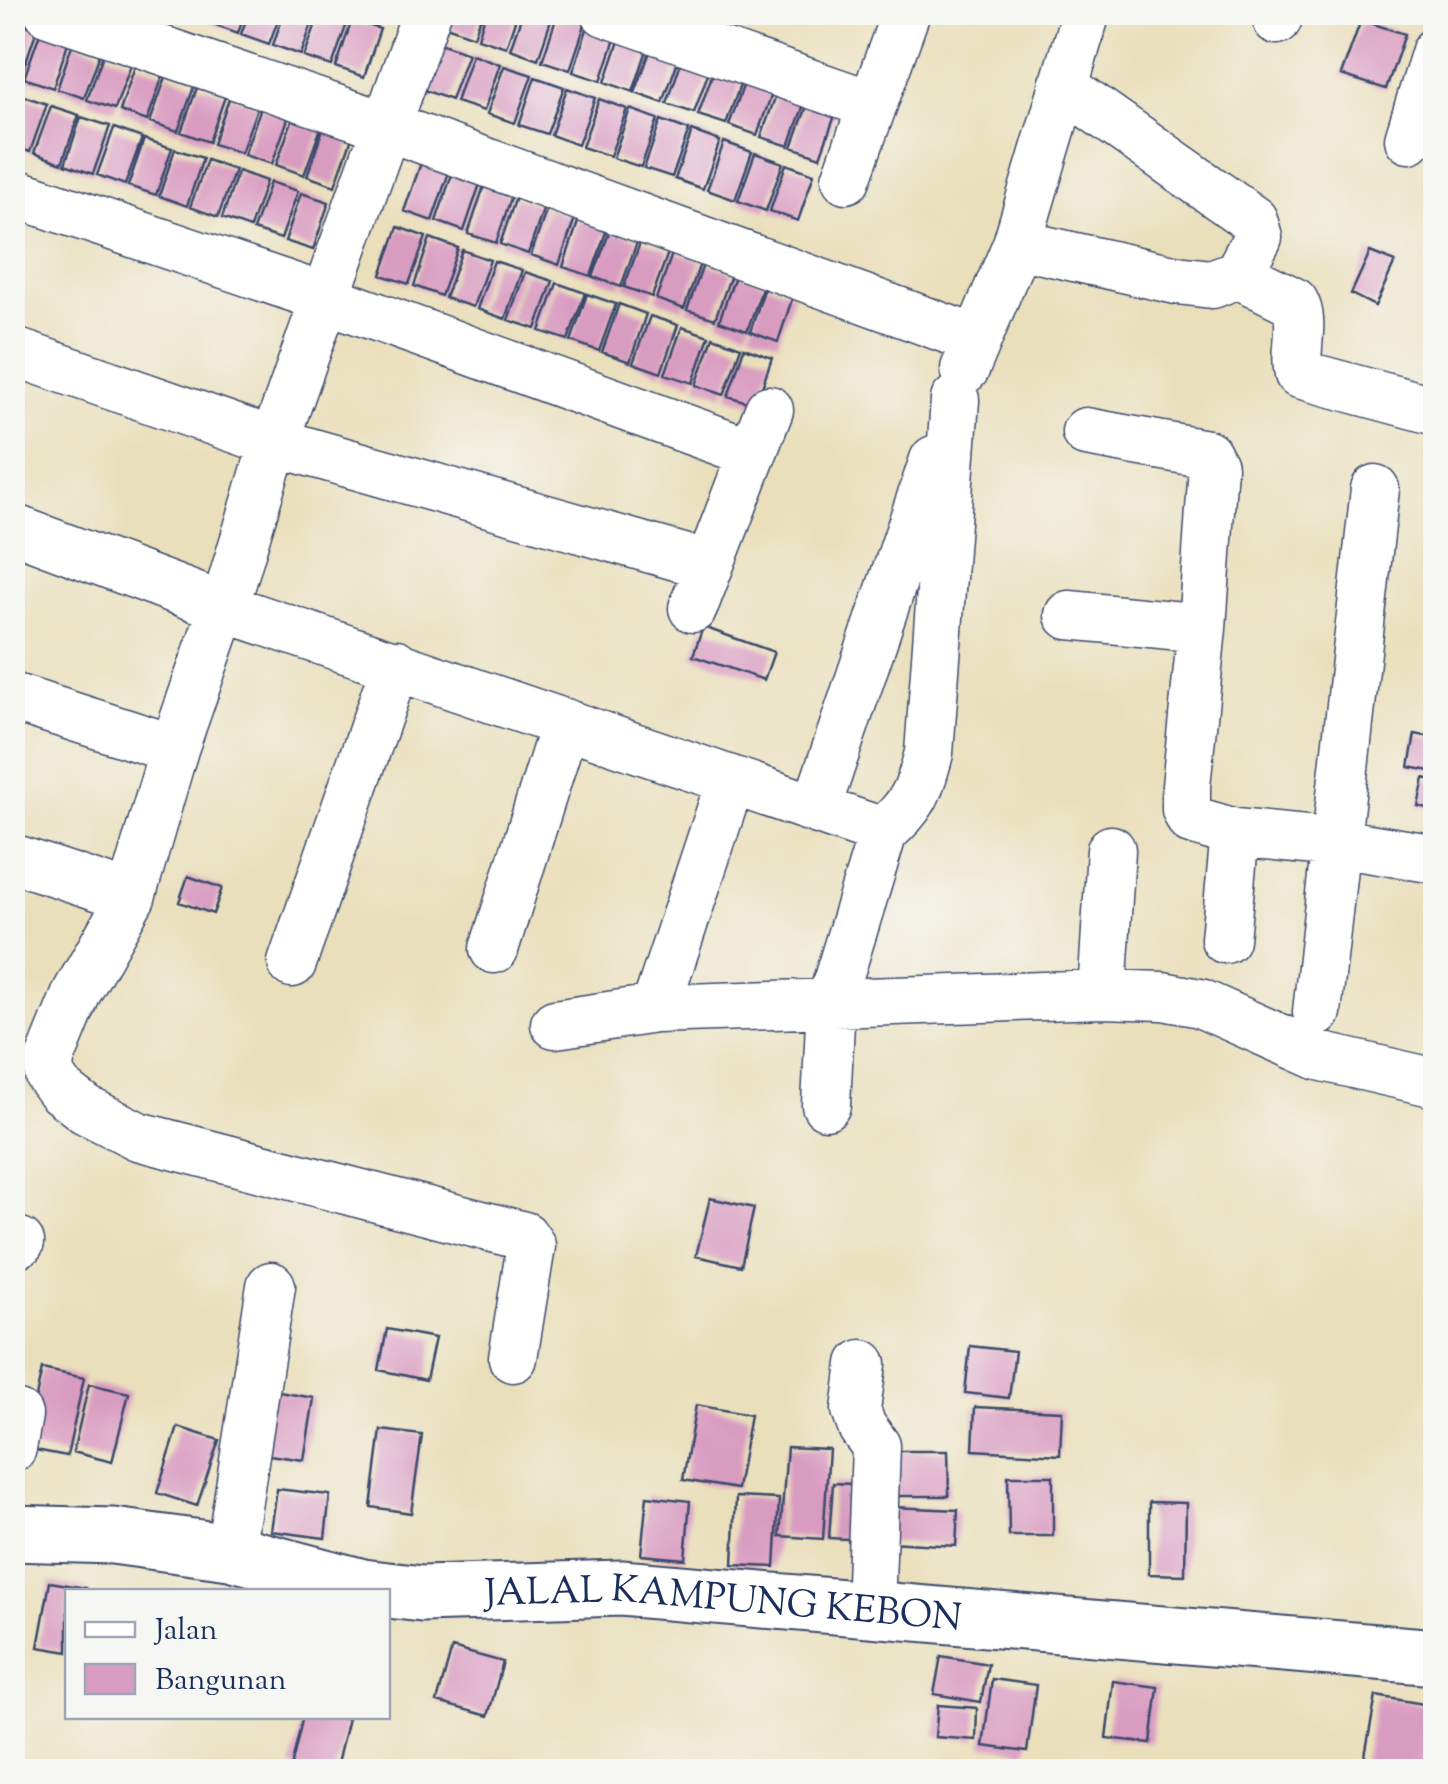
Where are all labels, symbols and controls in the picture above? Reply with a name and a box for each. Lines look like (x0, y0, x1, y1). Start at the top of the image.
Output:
street label: JALAL KAMPUNG KEBON (482, 1564, 964, 1648)
legend (65, 1589, 390, 1719)
text: Jalan (153, 1610, 218, 1653)
text: Bangunan (155, 1660, 287, 1703)

